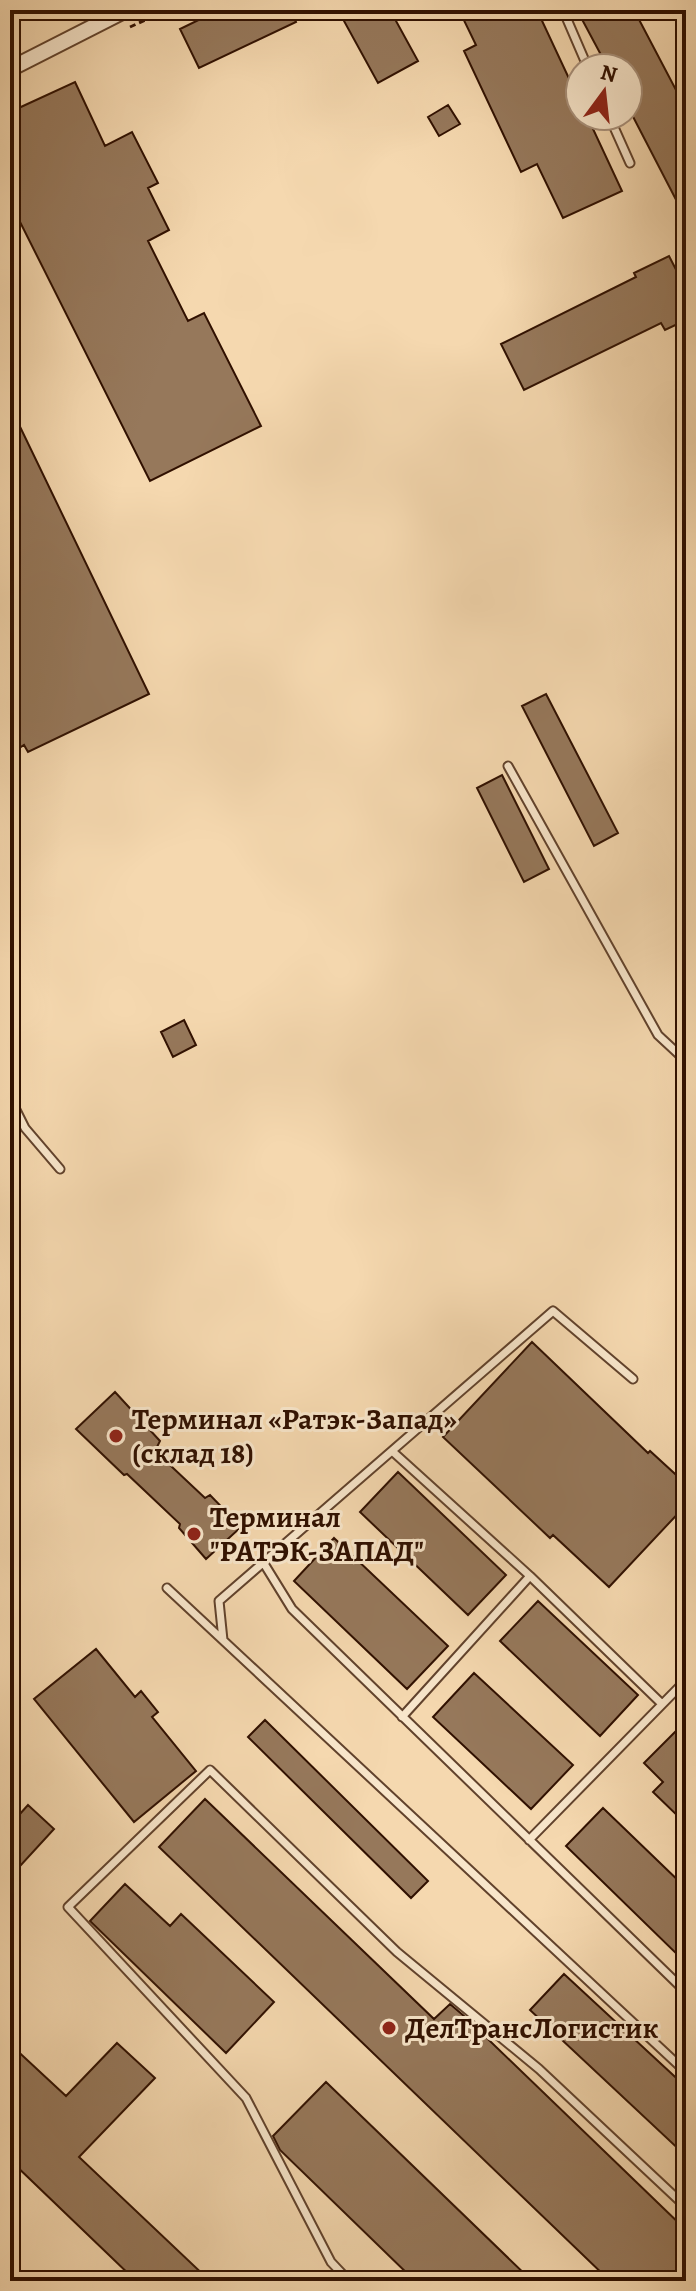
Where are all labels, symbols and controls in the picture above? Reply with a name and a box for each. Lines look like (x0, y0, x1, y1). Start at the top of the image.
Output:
north arrow (564, 52, 644, 132)
text: N (597, 57, 621, 90)
place label: Терминал «Ратэк-Запад» (склад 18) (132, 1399, 457, 1473)
marker: Терминал «Ратэк-Запад» (склад 18) (107, 1427, 125, 1445)
place label: Терминал "РАТЭК-ЗАПАД" (210, 1497, 424, 1571)
marker: Терминал "РАТЭК-ЗАПАД" (185, 1525, 203, 1543)
place label: ДелТрансЛогистик (405, 2008, 659, 2048)
marker: ДелТрансЛогистик (380, 2019, 398, 2037)

